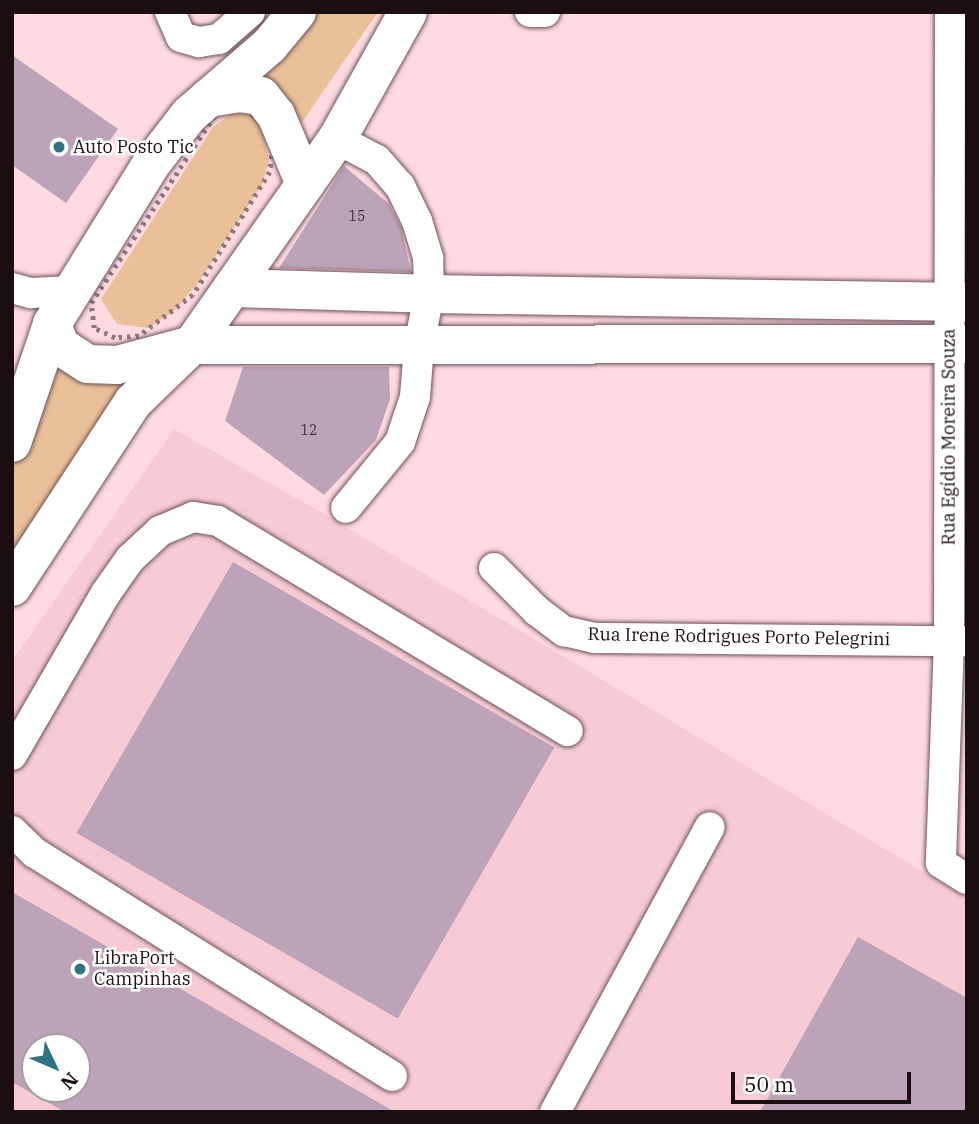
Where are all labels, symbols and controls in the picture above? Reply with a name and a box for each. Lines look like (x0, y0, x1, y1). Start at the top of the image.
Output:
place label: Auto Posto Tic (73, 136, 194, 158)
marker: Auto Posto Tic (51, 139, 67, 155)
house number: 15 (349, 208, 365, 224)
street label: Rua Egídio Moreira Souza (938, 329, 960, 545)
house number: 12 (301, 422, 317, 438)
street label: Rua Irene Rodrigues Porto Pelegrini (587, 624, 891, 650)
place label: LibraPort Campinhas (94, 948, 191, 990)
marker: LibraPort Campinhas (72, 961, 88, 977)
north arrow (21, 1033, 91, 1103)
scale bar (734, 1058, 914, 1102)
text: N (56, 1067, 84, 1095)
text: 50 m (744, 1070, 794, 1098)

